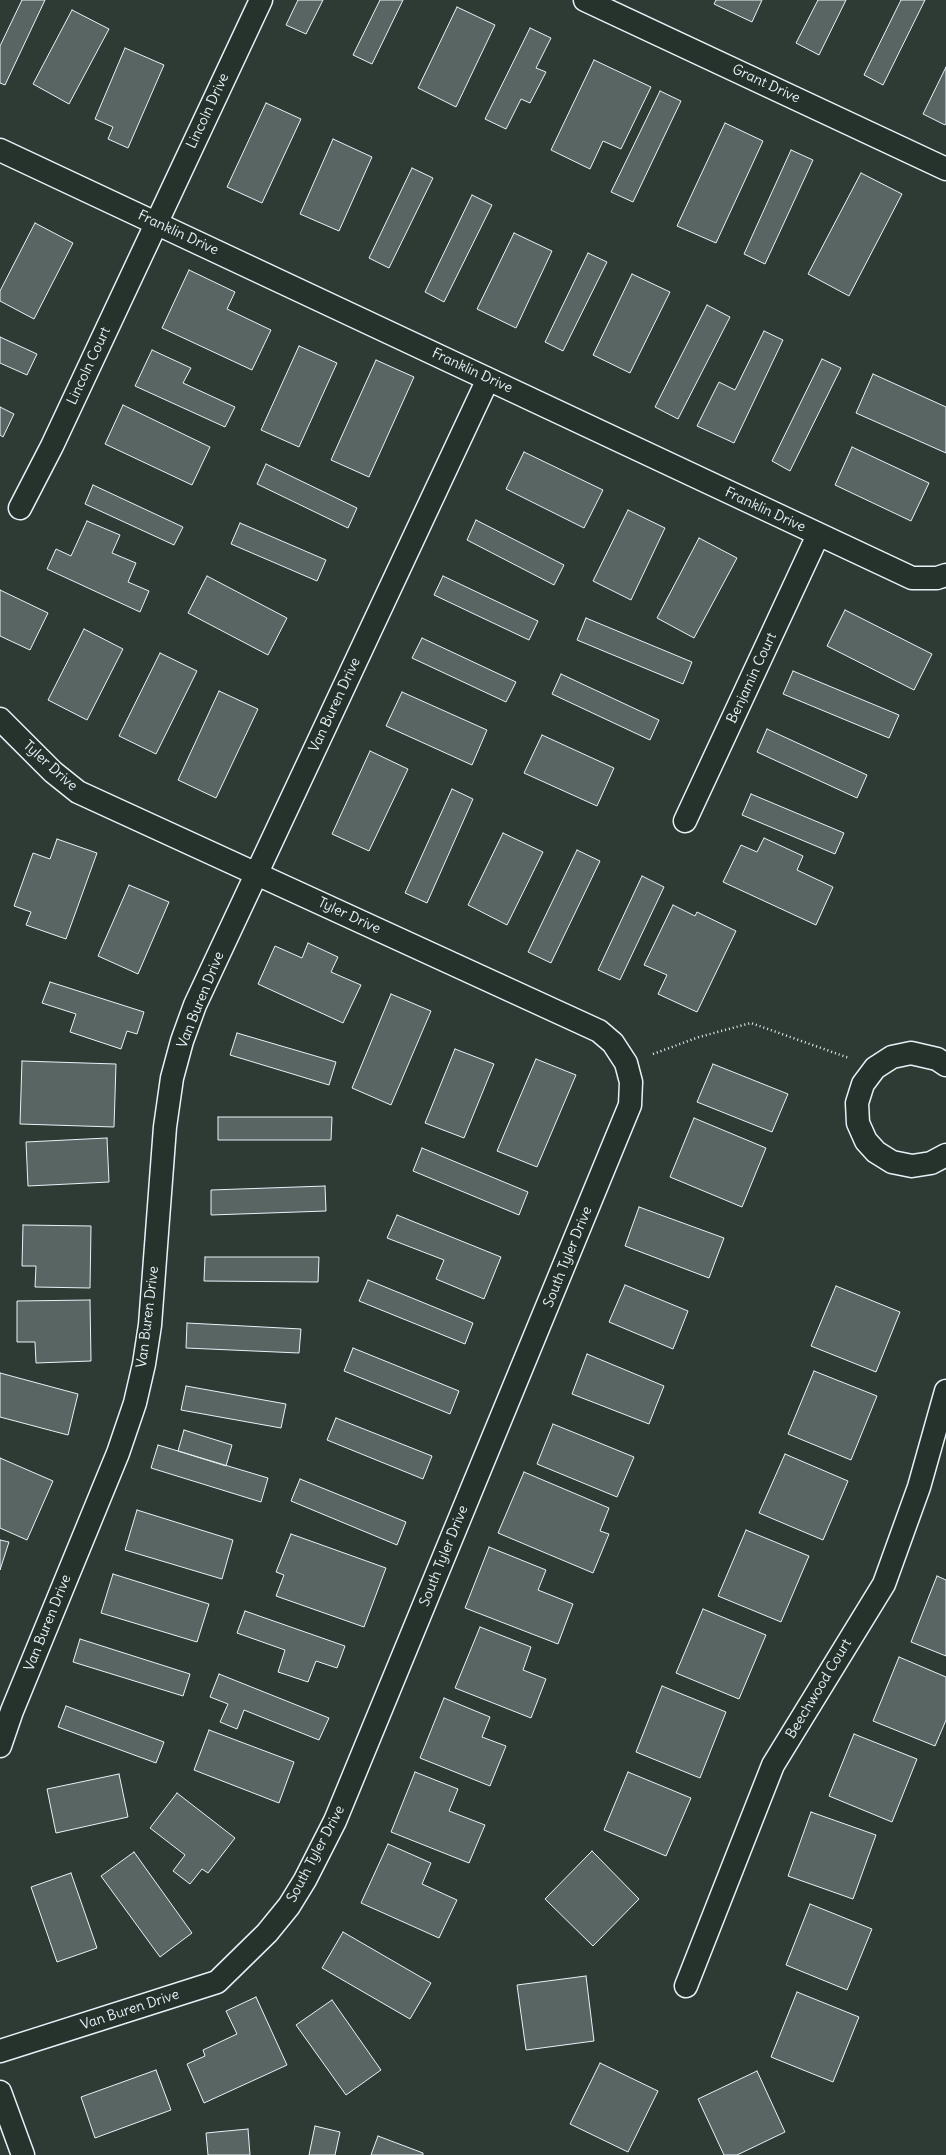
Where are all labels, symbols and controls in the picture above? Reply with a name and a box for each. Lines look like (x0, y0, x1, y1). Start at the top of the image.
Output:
street label: Grant Drive (729, 61, 803, 107)
street label: Lincoln Drive (183, 71, 233, 151)
street label: Franklin Drive (135, 207, 221, 259)
street label: Lincoln Court (64, 324, 114, 408)
street label: Franklin Drive (429, 345, 515, 397)
street label: Franklin Drive (722, 484, 808, 536)
street label: Benjamin Court (724, 630, 780, 726)
street label: Van Buren Drive (306, 655, 364, 755)
street label: Tyler Drive (19, 737, 81, 795)
street label: Tyler Drive (315, 894, 383, 938)
street label: Van Buren Drive (174, 949, 228, 1051)
street label: South Tyler Drive (540, 1204, 596, 1310)
street label: Van Buren Drive (133, 1265, 163, 1369)
street label: South Tyler Drive (416, 1503, 472, 1609)
street label: Van Buren Drive (21, 1572, 75, 1674)
street label: Beechwood Court (783, 1636, 855, 1742)
street label: South Tyler Drive (283, 1803, 349, 1905)
street label: Van Buren Drive (79, 1986, 181, 2034)

